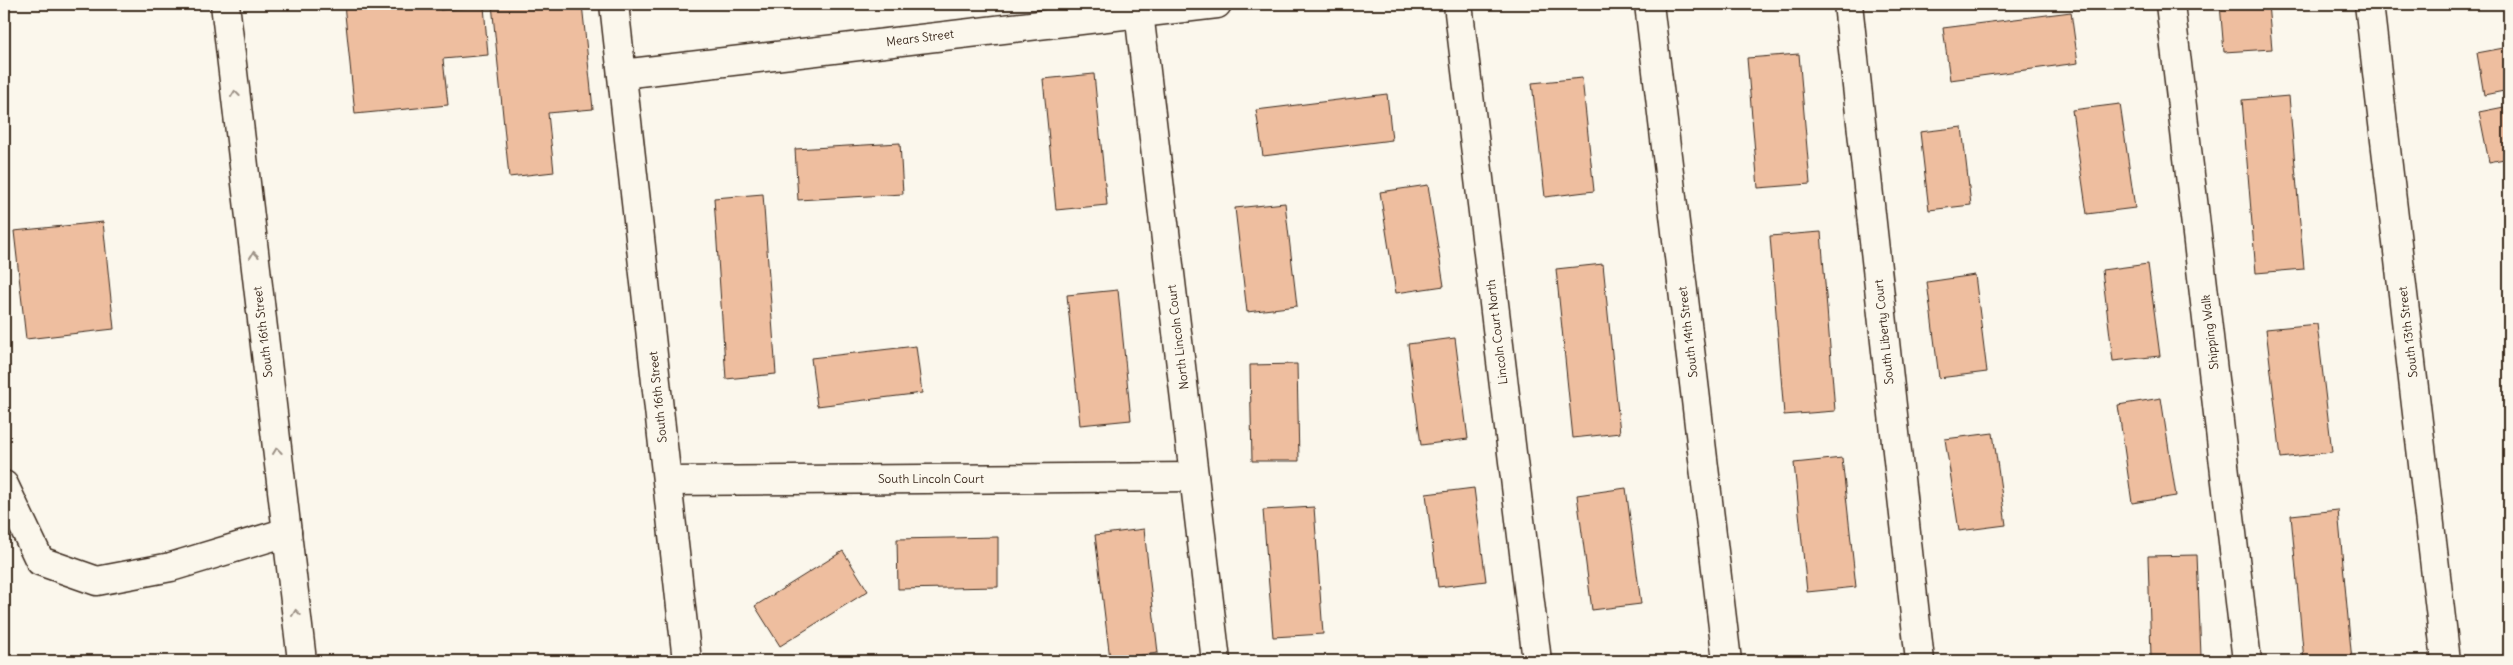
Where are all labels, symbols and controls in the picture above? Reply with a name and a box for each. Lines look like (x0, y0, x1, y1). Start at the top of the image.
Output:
street label: Mears Street (885, 26, 955, 49)
one-way arrow (230, 90, 241, 98)
one-way arrow (249, 251, 260, 259)
street label: Lincoln Court North (1483, 279, 1510, 385)
street label: South Liberty Court (1871, 279, 1896, 385)
street label: North Lincoln Court (1164, 284, 1191, 390)
street label: South 16th Street (249, 286, 276, 379)
street label: South 14th Street (1674, 286, 1701, 379)
street label: South 13th Street (2394, 286, 2421, 378)
street label: Shipping Walk (2197, 294, 2222, 370)
street label: South 16th Street (645, 351, 670, 443)
one-way arrow (272, 447, 283, 455)
street label: South Lincoln Court (878, 471, 984, 486)
one-way arrow (291, 609, 302, 617)

